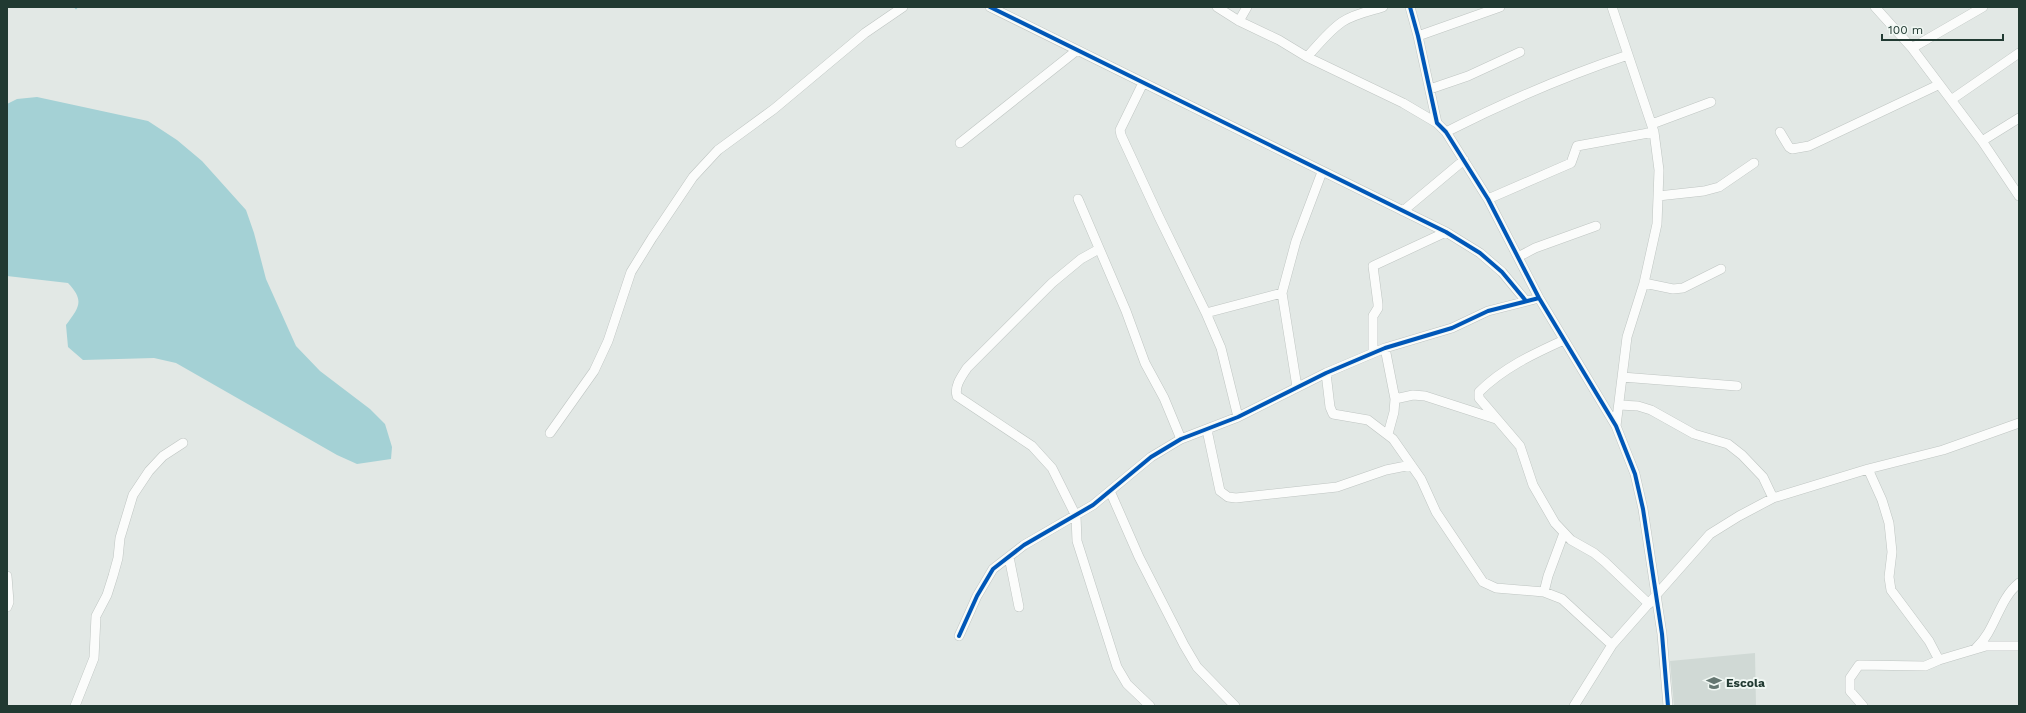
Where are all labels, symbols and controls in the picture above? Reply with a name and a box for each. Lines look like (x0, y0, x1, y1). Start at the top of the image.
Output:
scale bar (1882, 16, 2003, 42)
text: 100 m (1888, 23, 1923, 37)
school or university icon: Escola (1705, 674, 1723, 692)
place label: Escola (1726, 676, 1765, 690)

